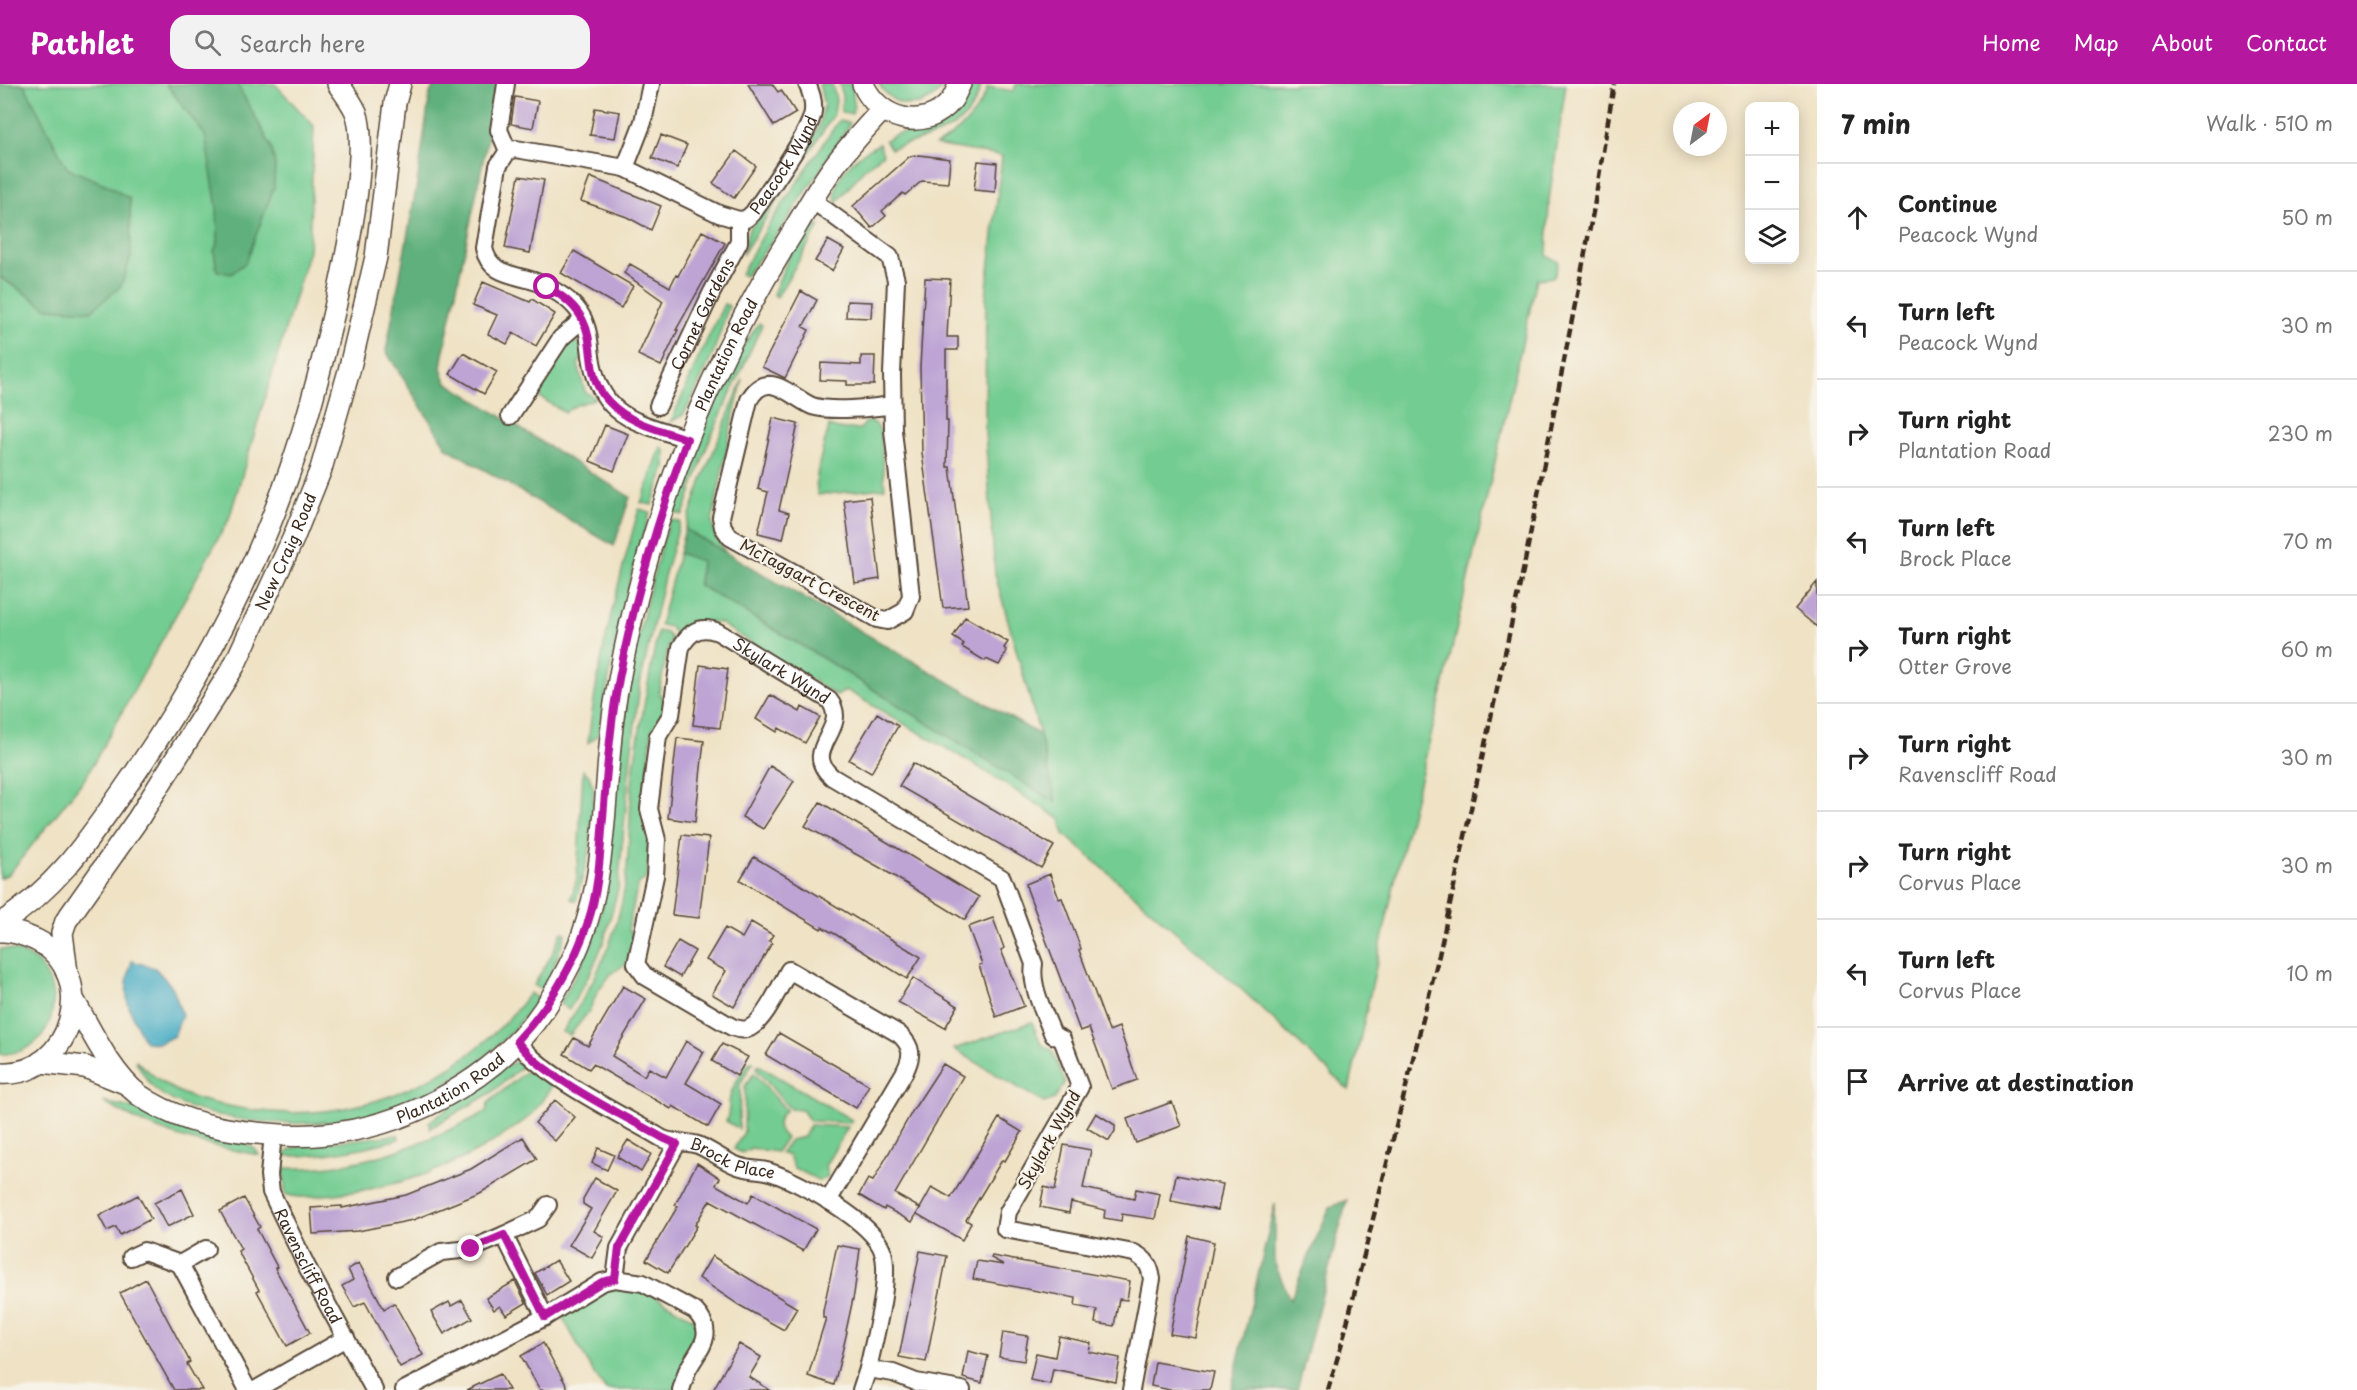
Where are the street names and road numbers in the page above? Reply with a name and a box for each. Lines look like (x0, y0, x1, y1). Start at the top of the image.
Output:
street label: Peacock Wynd (743, 112, 822, 219)
street label: Cornet Gardens (664, 253, 739, 374)
street label: Plantation Road (688, 293, 763, 415)
street label: New Craig Road (248, 489, 321, 614)
street label: McTaggart Crescent (736, 532, 885, 626)
street label: Skylark Wynd (729, 631, 835, 709)
street label: Plantation Road (392, 1046, 509, 1128)
street label: Skylark Wynd (1011, 1085, 1085, 1194)
street label: Brock Place (687, 1130, 779, 1184)
street label: Ravenscliff Road (269, 1204, 349, 1328)

